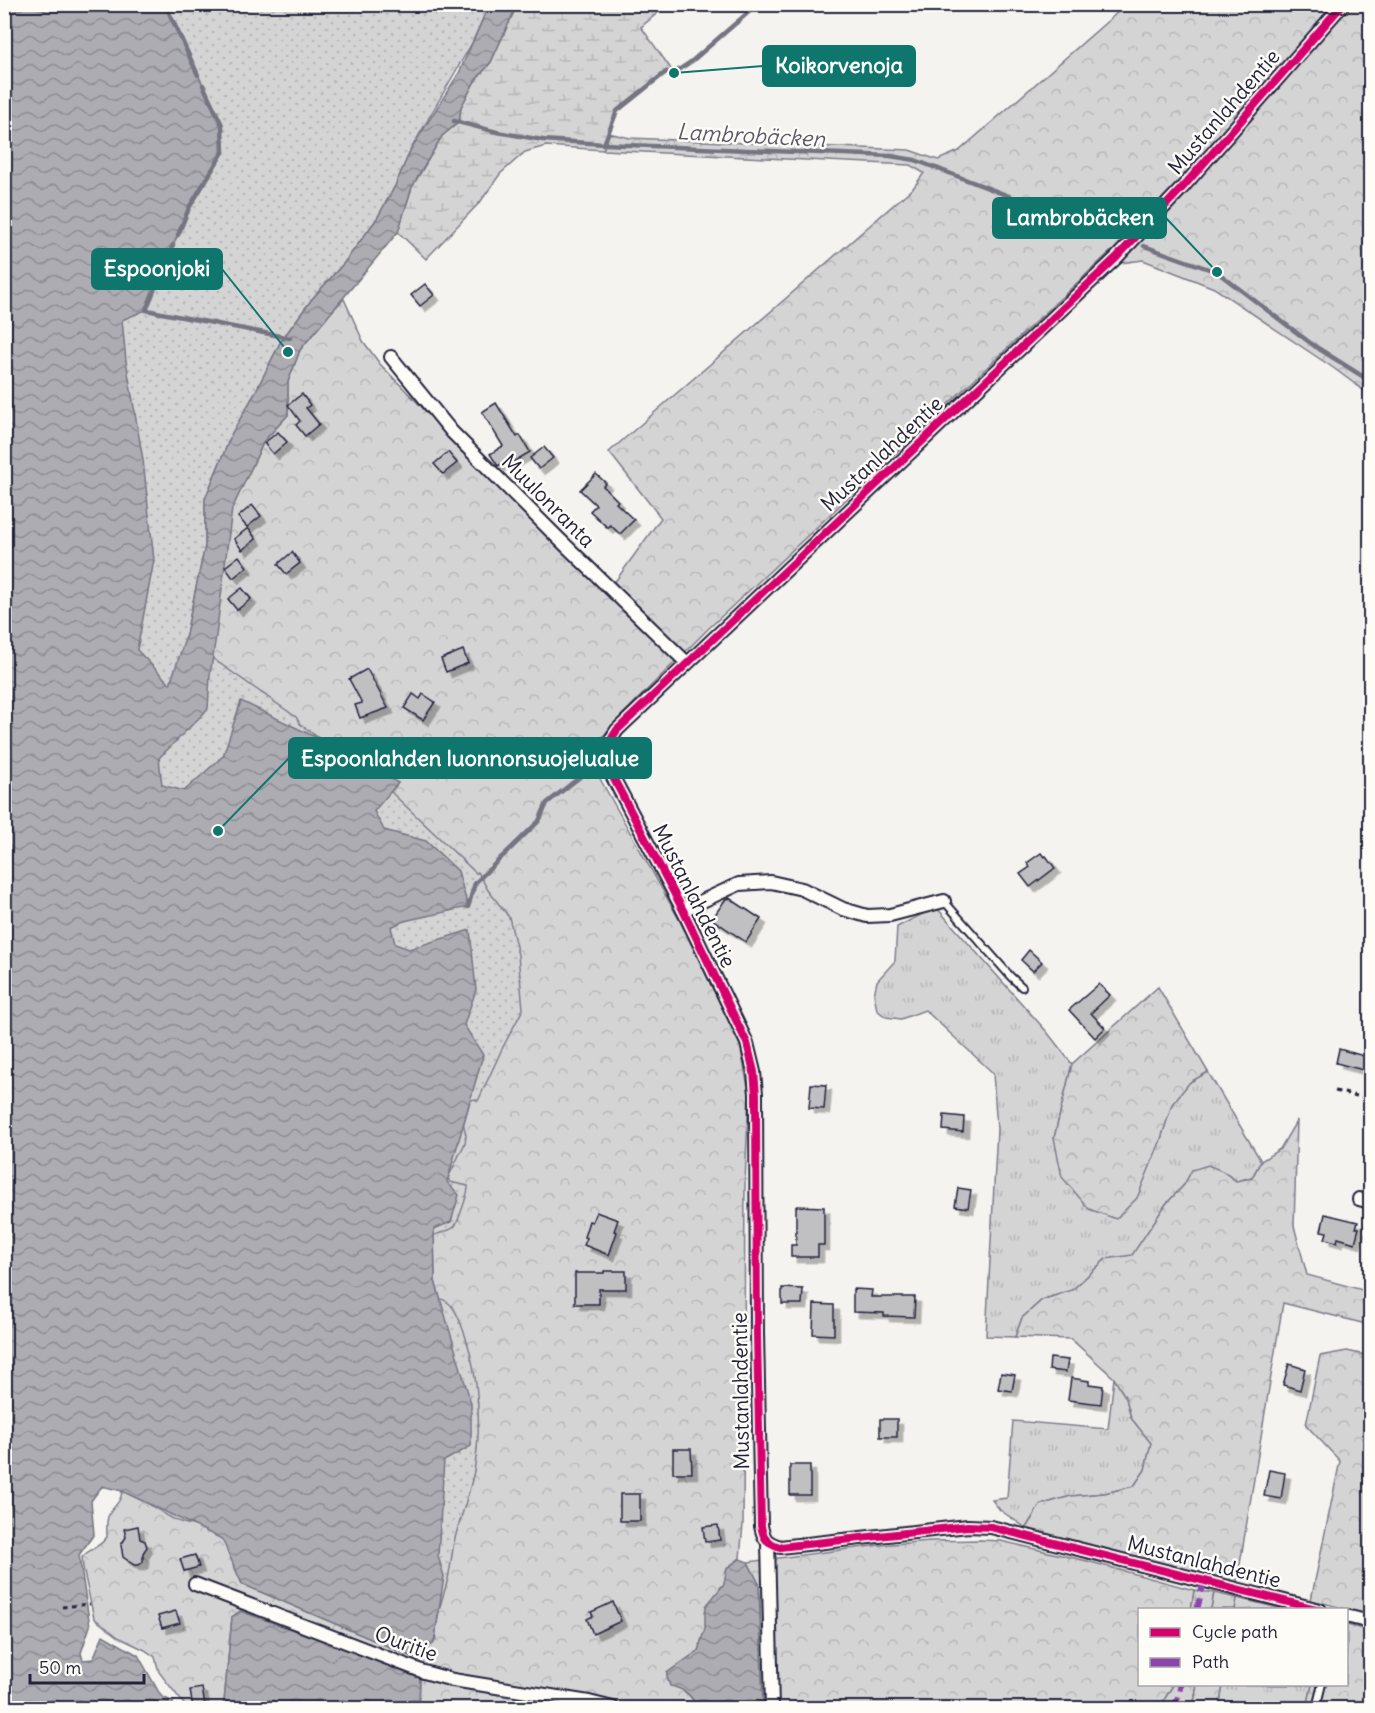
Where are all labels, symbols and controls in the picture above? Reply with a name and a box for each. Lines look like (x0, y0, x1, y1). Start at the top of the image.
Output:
street label: Mustanlahdentie (1162, 43, 1285, 180)
callout: Koikorvenoja (763, 46, 915, 86)
text: Koikorvenoja (775, 51, 904, 79)
water label: Lambrobäcken (676, 117, 827, 153)
callout: Lambrobäcken (993, 198, 1166, 238)
text: Lambrobäcken (1006, 203, 1154, 231)
callout: Espoonjoki (92, 249, 222, 289)
text: Espoonjoki (104, 254, 210, 282)
street label: Mustanlahdentie (815, 390, 948, 517)
street label: Muulonranta (496, 448, 601, 553)
callout: Espoonlahden luonnonsuojelualue (289, 738, 651, 778)
text: Espoonlahden luonnonsuojelualue (301, 744, 639, 772)
street label: Mustanlahdentie (647, 820, 742, 972)
street label: Mustanlahdentie (726, 1312, 755, 1470)
street label: Mustanlahdentie (1124, 1529, 1284, 1594)
legend (1138, 1608, 1348, 1686)
street label: Ouritie (371, 1620, 441, 1667)
text: Cycle path (1192, 1620, 1278, 1643)
scale bar (30, 1647, 144, 1685)
text: Path (1192, 1650, 1229, 1673)
text: 50 m (39, 1656, 81, 1679)

